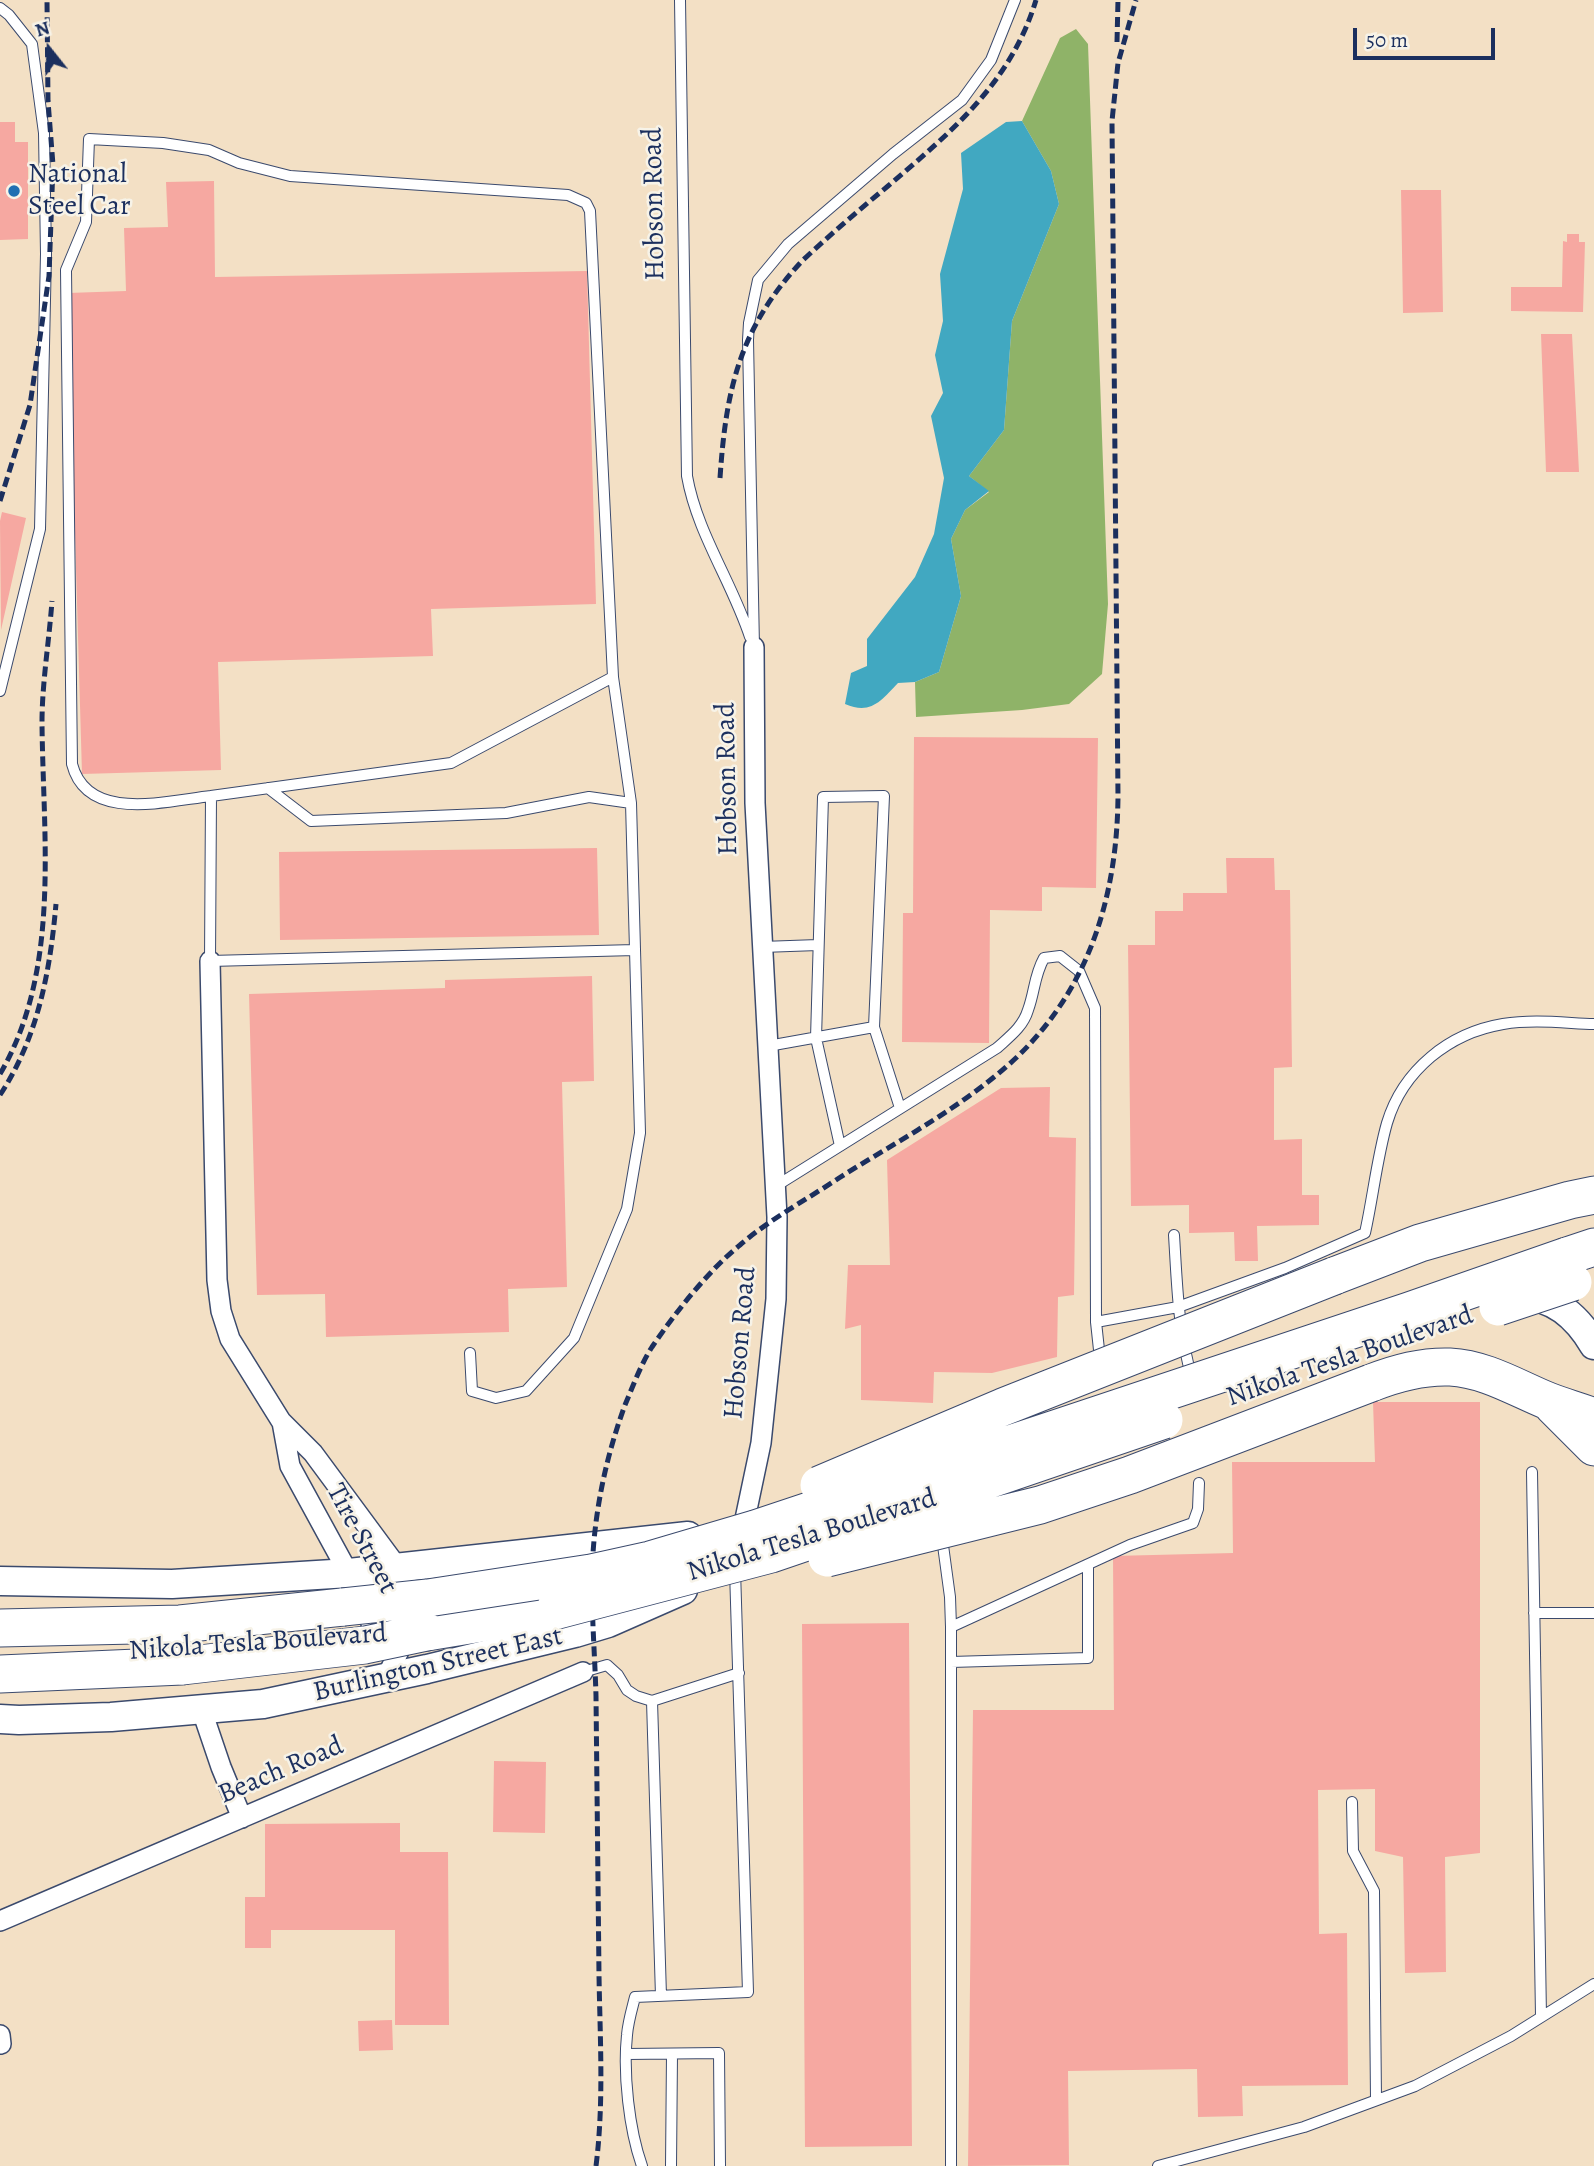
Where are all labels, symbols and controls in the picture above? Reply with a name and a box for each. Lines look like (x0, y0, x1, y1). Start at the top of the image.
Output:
north arrow (14, 14, 84, 84)
scale bar (1356, 14, 1498, 58)
text: N (32, 15, 53, 44)
text: 50 m (1366, 26, 1408, 54)
street label: Hobson Road (637, 127, 673, 281)
place label: National Steel Car (28, 158, 131, 224)
marker: National Steel Car (6, 183, 22, 199)
street label: Hobson Road (710, 702, 746, 856)
street label: Hobson Road (718, 1265, 764, 1421)
street label: Nikola Tesla Boulevard (1222, 1299, 1478, 1415)
street label: Tire Street (318, 1478, 404, 1600)
street label: Nikola Tesla Boulevard (683, 1482, 941, 1590)
street label: Nikola Tesla Boulevard (128, 1617, 388, 1669)
street label: Burlington Street East (310, 1620, 566, 1710)
street label: Beach Road (213, 1730, 349, 1812)

